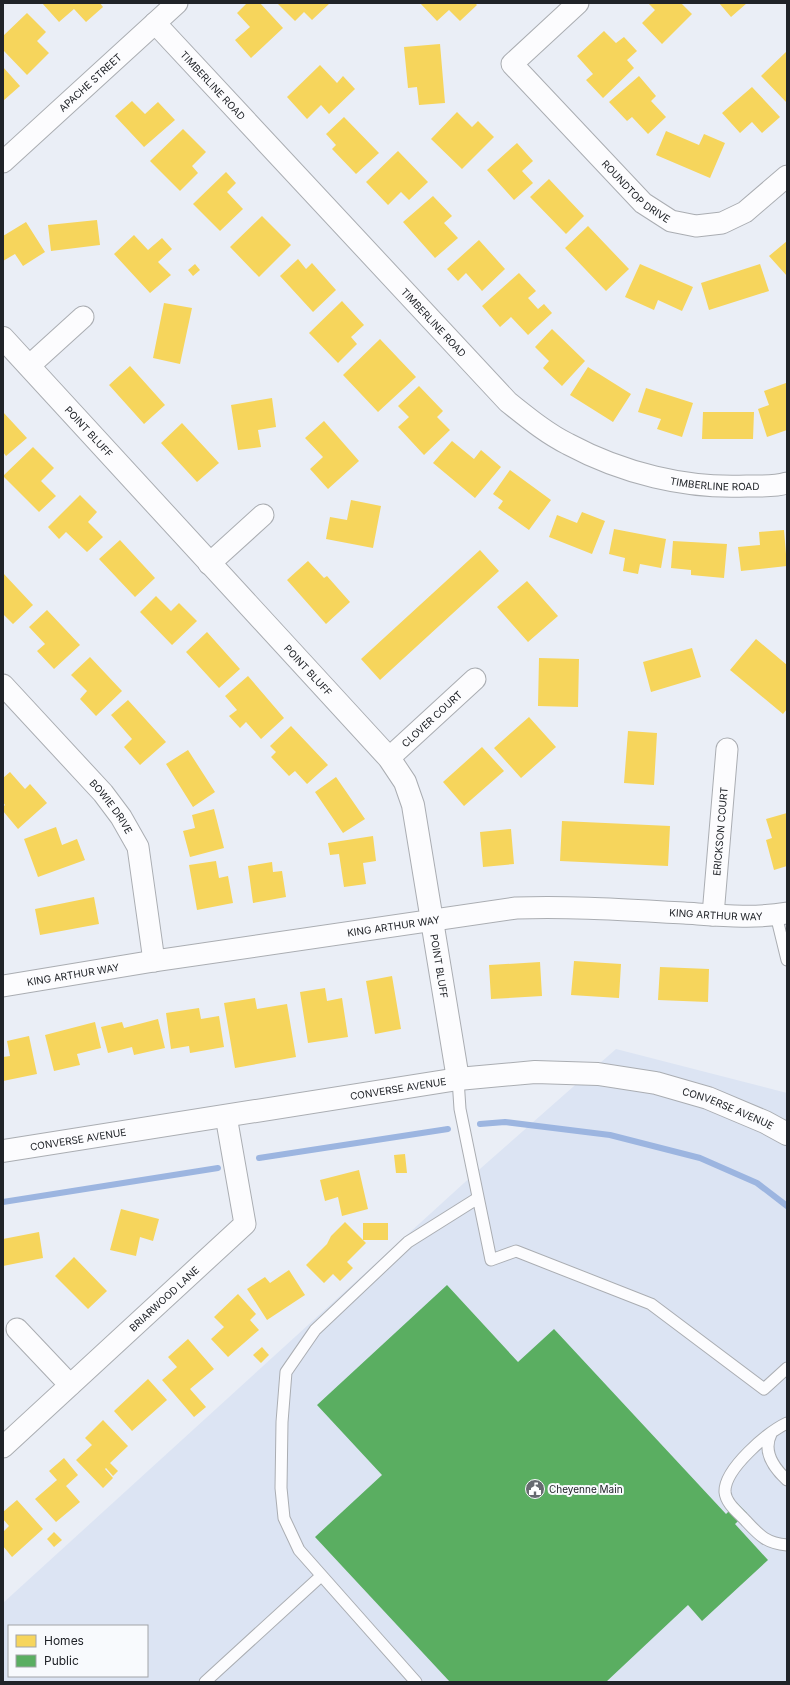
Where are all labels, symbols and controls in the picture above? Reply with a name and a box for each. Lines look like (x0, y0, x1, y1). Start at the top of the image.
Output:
street label: TIMBERLINE ROAD (178, 48, 248, 122)
street label: APACHE STREET (56, 51, 124, 114)
street label: ROUNDTOP DRIVE (600, 157, 673, 225)
street label: TIMBERLINE ROAD (399, 285, 469, 359)
street label: POINT BLUFF (63, 404, 115, 460)
street label: TIMBERLINE ROAD (669, 474, 759, 492)
street label: POINT BLUFF (282, 642, 335, 698)
street label: CLOVER COURT (399, 688, 464, 749)
street label: BOWIE DRIVE (87, 777, 135, 836)
street label: ERICKSON COURT (710, 787, 730, 876)
street label: KING ARTHUR WAY (669, 906, 763, 922)
street label: KING ARTHUR WAY (346, 913, 441, 939)
street label: POINT BLUFF (428, 933, 451, 999)
street label: KING ARTHUR WAY (26, 961, 120, 988)
street label: CONVERSE AVENUE (349, 1075, 447, 1102)
street label: CONVERSE AVENUE (681, 1085, 776, 1132)
street label: CONVERSE AVENUE (29, 1126, 127, 1153)
street label: BRIARWOOD LANE (127, 1264, 201, 1334)
public building icon: Cheyenne Main (524, 1478, 546, 1500)
place label: Cheyenne Main (549, 1483, 623, 1495)
legend (8, 1625, 148, 1677)
text: Homes (44, 1633, 84, 1648)
text: Public (44, 1653, 79, 1668)

